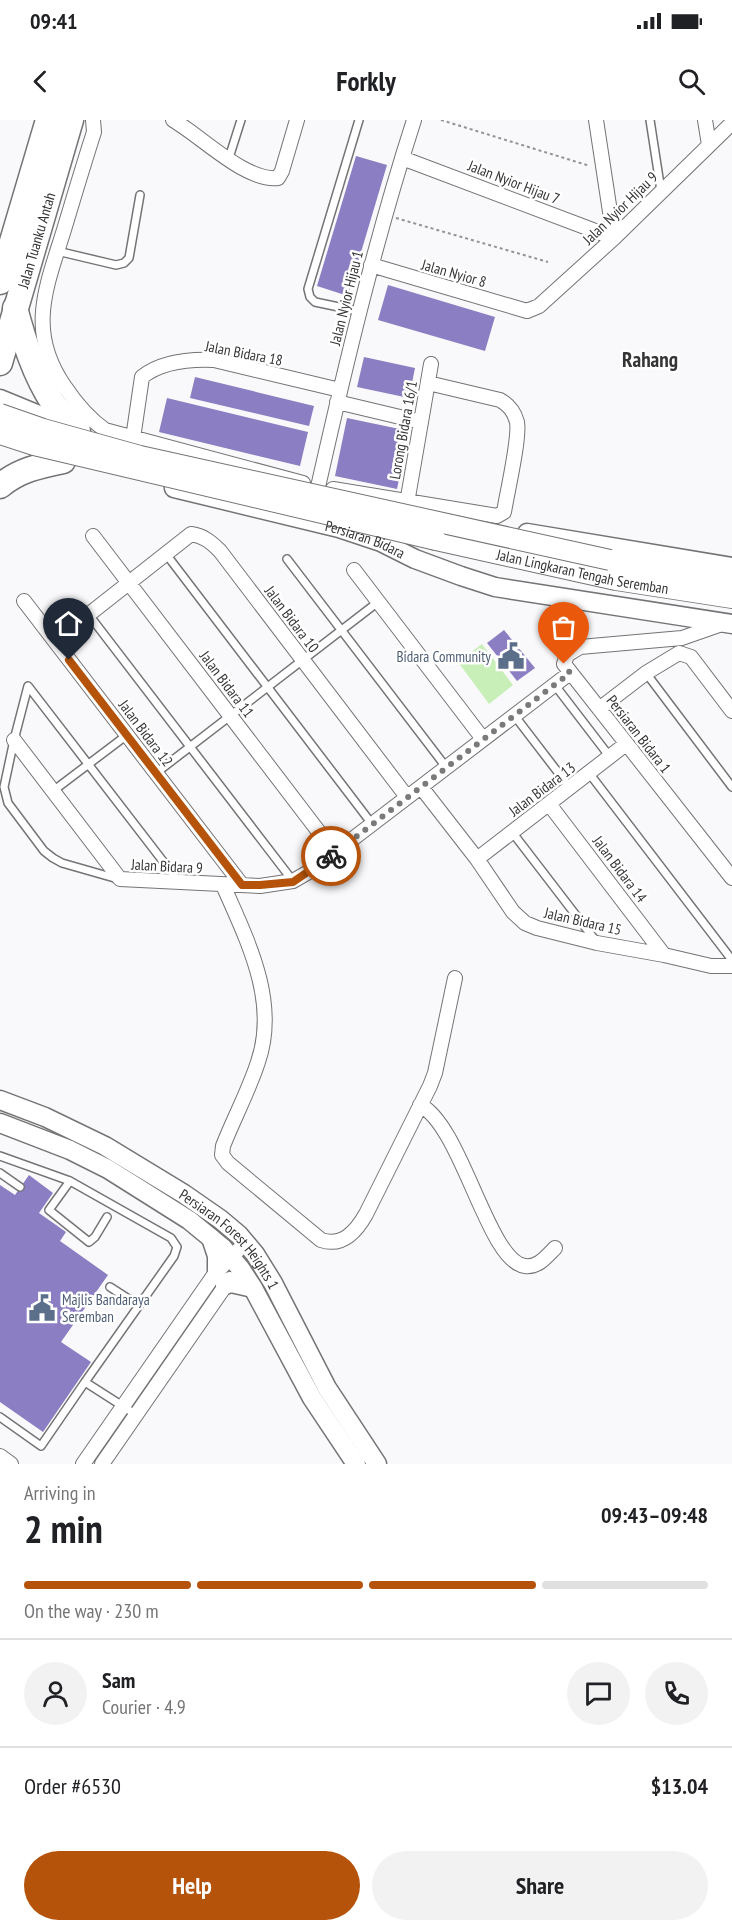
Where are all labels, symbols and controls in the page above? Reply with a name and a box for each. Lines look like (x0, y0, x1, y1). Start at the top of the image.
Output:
text: 09:41 (30, 7, 78, 35)
text: Forkly (336, 64, 396, 98)
icon: back (24, 65, 57, 98)
icon: search (675, 65, 708, 98)
street label: Jalan Nyior Hijau 7 (465, 155, 562, 208)
street label: Jalan Nyior Hijau 9 (578, 168, 661, 249)
street label: Jalan Tuanku Antah (13, 190, 59, 291)
street label: Jalan Nyior Hijau 1 (325, 249, 367, 348)
street label: Jalan Nyior 8 (419, 254, 489, 291)
street label: Jalan Bidara 18 (203, 336, 284, 370)
district label: Rahang (622, 346, 678, 373)
street label: Lorong Bidara 16/1 (385, 379, 421, 481)
street label: Persiaran Bidara (323, 516, 408, 562)
street label: Jalan Lingkaran Tengah Seremban (494, 544, 670, 598)
street label: Jalan Bidara 10 (260, 581, 323, 656)
pin (43, 598, 94, 660)
pin (538, 602, 589, 664)
icon: home (52, 607, 85, 640)
icon: bag (547, 611, 580, 644)
public building icon: Bidara Community (496, 641, 526, 671)
street label: Jalan Bidara 11 (195, 646, 258, 721)
place label: Bidara Community (396, 647, 491, 666)
street label: Persiaran Bidara 1 (603, 691, 675, 777)
street label: Jalan Bidara 12 (114, 695, 177, 770)
street label: Jalan Bidara 13 (504, 758, 579, 821)
courier (301, 826, 361, 886)
street label: Jalan Bidara 14 (588, 831, 651, 906)
icon: bike (315, 840, 348, 873)
street label: Jalan Bidara 9 (130, 855, 203, 877)
street label: Jalan Bidara 15 (542, 903, 623, 939)
street label: Persiaran Forest Heights 1 (176, 1184, 284, 1292)
place label: Majlis Bandaraya Seremban (62, 1290, 150, 1326)
public building icon: Majlis Bandaraya Seremban (27, 1293, 57, 1323)
text: Arriving in (24, 1480, 96, 1506)
text: 09:43–09:48 (601, 1501, 708, 1529)
text: 2 min (24, 1503, 103, 1554)
text: On the way · 230 m (24, 1598, 159, 1624)
button: person (24, 1662, 87, 1725)
button: chat (567, 1662, 630, 1725)
button: phone (645, 1662, 708, 1725)
text: Sam (102, 1666, 135, 1694)
text: Courier · 4.9 (102, 1694, 186, 1720)
text: Order #6530 (24, 1772, 121, 1800)
text: $13.04 (651, 1772, 708, 1800)
button: Help (24, 1851, 360, 1920)
button: Share (372, 1851, 708, 1920)

